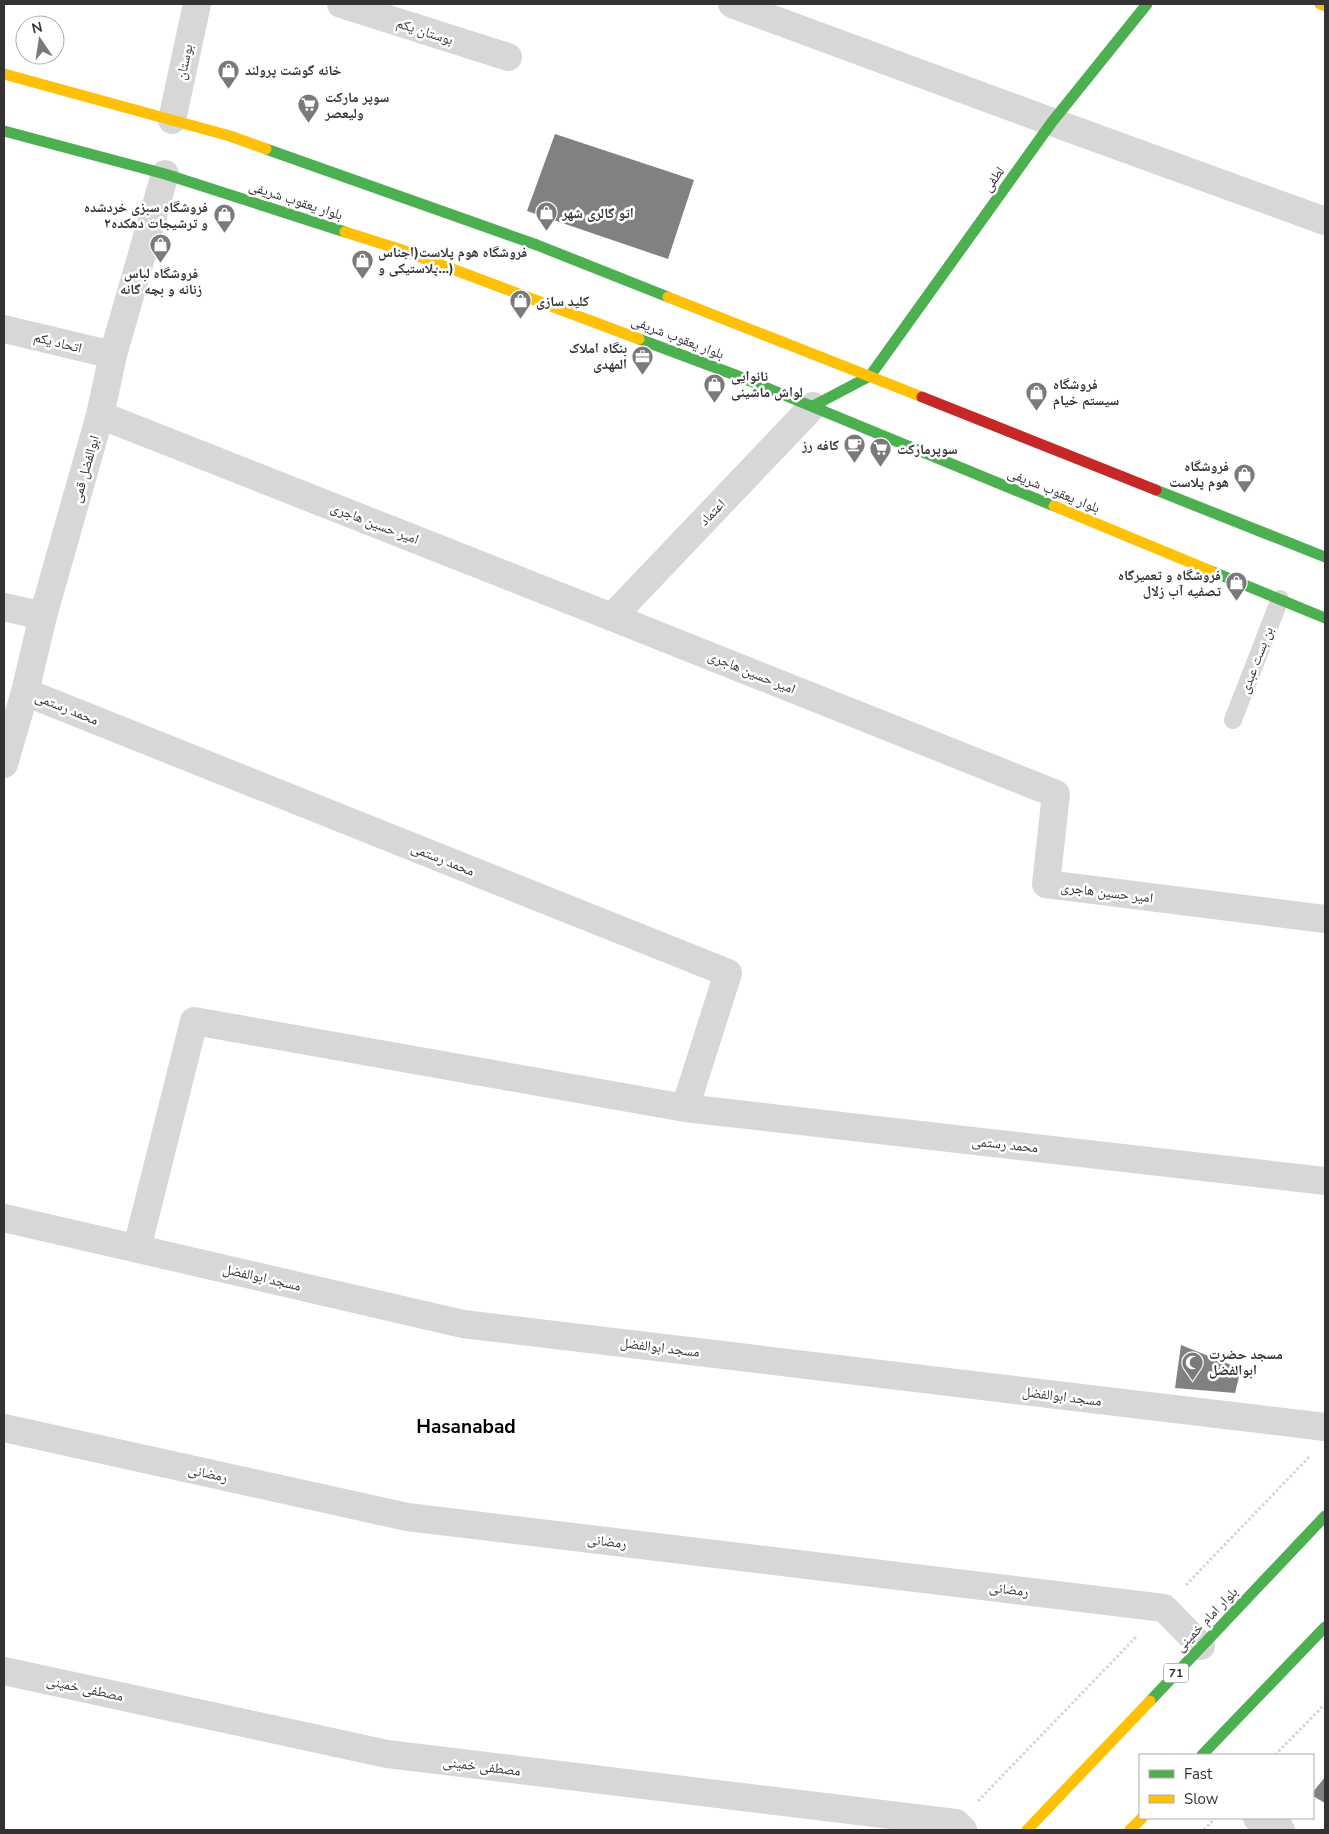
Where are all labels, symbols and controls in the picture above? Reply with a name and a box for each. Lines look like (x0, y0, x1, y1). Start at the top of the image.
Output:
street label: بوستان یکم (394, 13, 456, 50)
north arrow (15, 15, 65, 65)
text: N (30, 17, 44, 38)
street label: بوستان (171, 42, 198, 82)
shop icon: خانه گوشت پرولند (217, 58, 241, 89)
place label: خانه گوشت پرولند (245, 61, 342, 80)
place label: سوپر مارکت ولیعصر (324, 88, 390, 123)
supermarket icon: سوپر مارکت ولیعصر (297, 93, 321, 124)
street label: لطفی (978, 163, 1009, 196)
street label: بلوار یعقوب شریفی (246, 176, 345, 225)
place label: فروشگاه سبزی خردشده و ترشیجات دهکده۲ (84, 198, 208, 233)
shop icon: اتو گالری شهر (534, 201, 558, 232)
shop icon: فروشگاه سبزی خردشده و ترشیجات دهکده۲ (212, 203, 236, 234)
place label: اتو گالری شهر (561, 204, 634, 223)
shop icon: فروشگاه لباس زنانه و بچه گانه (149, 233, 173, 264)
place label: فروشگاه هوم پلاست(اجناس پلاستیکی و...) (378, 243, 527, 278)
shop icon: فروشگاه هوم پلاست(اجناس پلاستیکی و...) (350, 248, 374, 279)
place label: فروشگاه لباس زنانه و بچه گانه (120, 264, 202, 299)
shop icon: کلید سازی (508, 289, 532, 320)
place label: کلید سازی (536, 292, 589, 311)
street label: بلوار یعقوب شریفی (629, 311, 727, 364)
street label: اتحاد یکم (32, 327, 84, 358)
place label: بنگاه املاک المهدی (569, 339, 627, 374)
office icon: بنگاه املاک المهدی (631, 344, 655, 375)
place label: نانوایی لواش ماشینی (731, 367, 803, 402)
shop icon: نانوایی لواش ماشینی (703, 372, 727, 403)
place label: فروشگاه سیستم خیام (1053, 375, 1120, 410)
shop icon: فروشگاه سیستم خیام (1025, 380, 1049, 411)
street label: ابوالفضل قمی (67, 433, 104, 505)
cafe icon: کافه رز (843, 433, 867, 464)
place label: کافه رز (801, 436, 839, 455)
supermarket icon: سوپرمارکت (869, 437, 893, 468)
place label: سوپرمارکت (897, 440, 958, 459)
place label: فروشگاه هوم پلاست (1169, 457, 1229, 492)
shop icon: فروشگاه هوم پلاست (1233, 462, 1257, 493)
street label: بلوار یعقوب شریفی (1005, 463, 1103, 518)
street label: اعتماد (695, 495, 730, 530)
street label: امیر حسین هاجری (328, 498, 422, 549)
place label: فروشگاه و تعمیرگاه تصفیه آب زلال (1118, 566, 1221, 601)
shop icon: فروشگاه و تعمیرگاه تصفیه آب زلال (1225, 571, 1249, 602)
street label: بن بست عبدی (1235, 624, 1278, 696)
street label: امیر حسین هاجری (705, 646, 798, 699)
street label: محمد رستمی (32, 687, 101, 730)
street label: محمد رستمی (408, 838, 477, 881)
street label: امیر حسین هاجری (1060, 877, 1154, 908)
street label: محمد رستمی (971, 1132, 1039, 1157)
street label: مسجد ابوالفضل (221, 1259, 303, 1296)
street label: مسجد ابوالفضل (619, 1333, 701, 1362)
place label: مسجد حضرت ابوالفضل (1209, 1345, 1283, 1380)
mosque icon: مسجد حضرت ابوالفضل (1181, 1350, 1205, 1381)
street label: مسجد ابوالفضل (1021, 1382, 1103, 1411)
district label: Hasanabad (416, 1414, 516, 1440)
street label: رمضانی (187, 1460, 229, 1487)
street label: رمضانی (586, 1530, 628, 1553)
street label: رمضانی (988, 1578, 1030, 1601)
street label: بلوار امام خمینی (1171, 1583, 1242, 1656)
road number: 71 (1164, 1664, 1188, 1682)
street label: مصطفی خمینی (45, 1671, 125, 1706)
street label: مصطفی خمینی (442, 1752, 522, 1781)
legend (1139, 1754, 1314, 1819)
text: Fast (1184, 1764, 1213, 1784)
text: Slow (1184, 1789, 1219, 1809)

